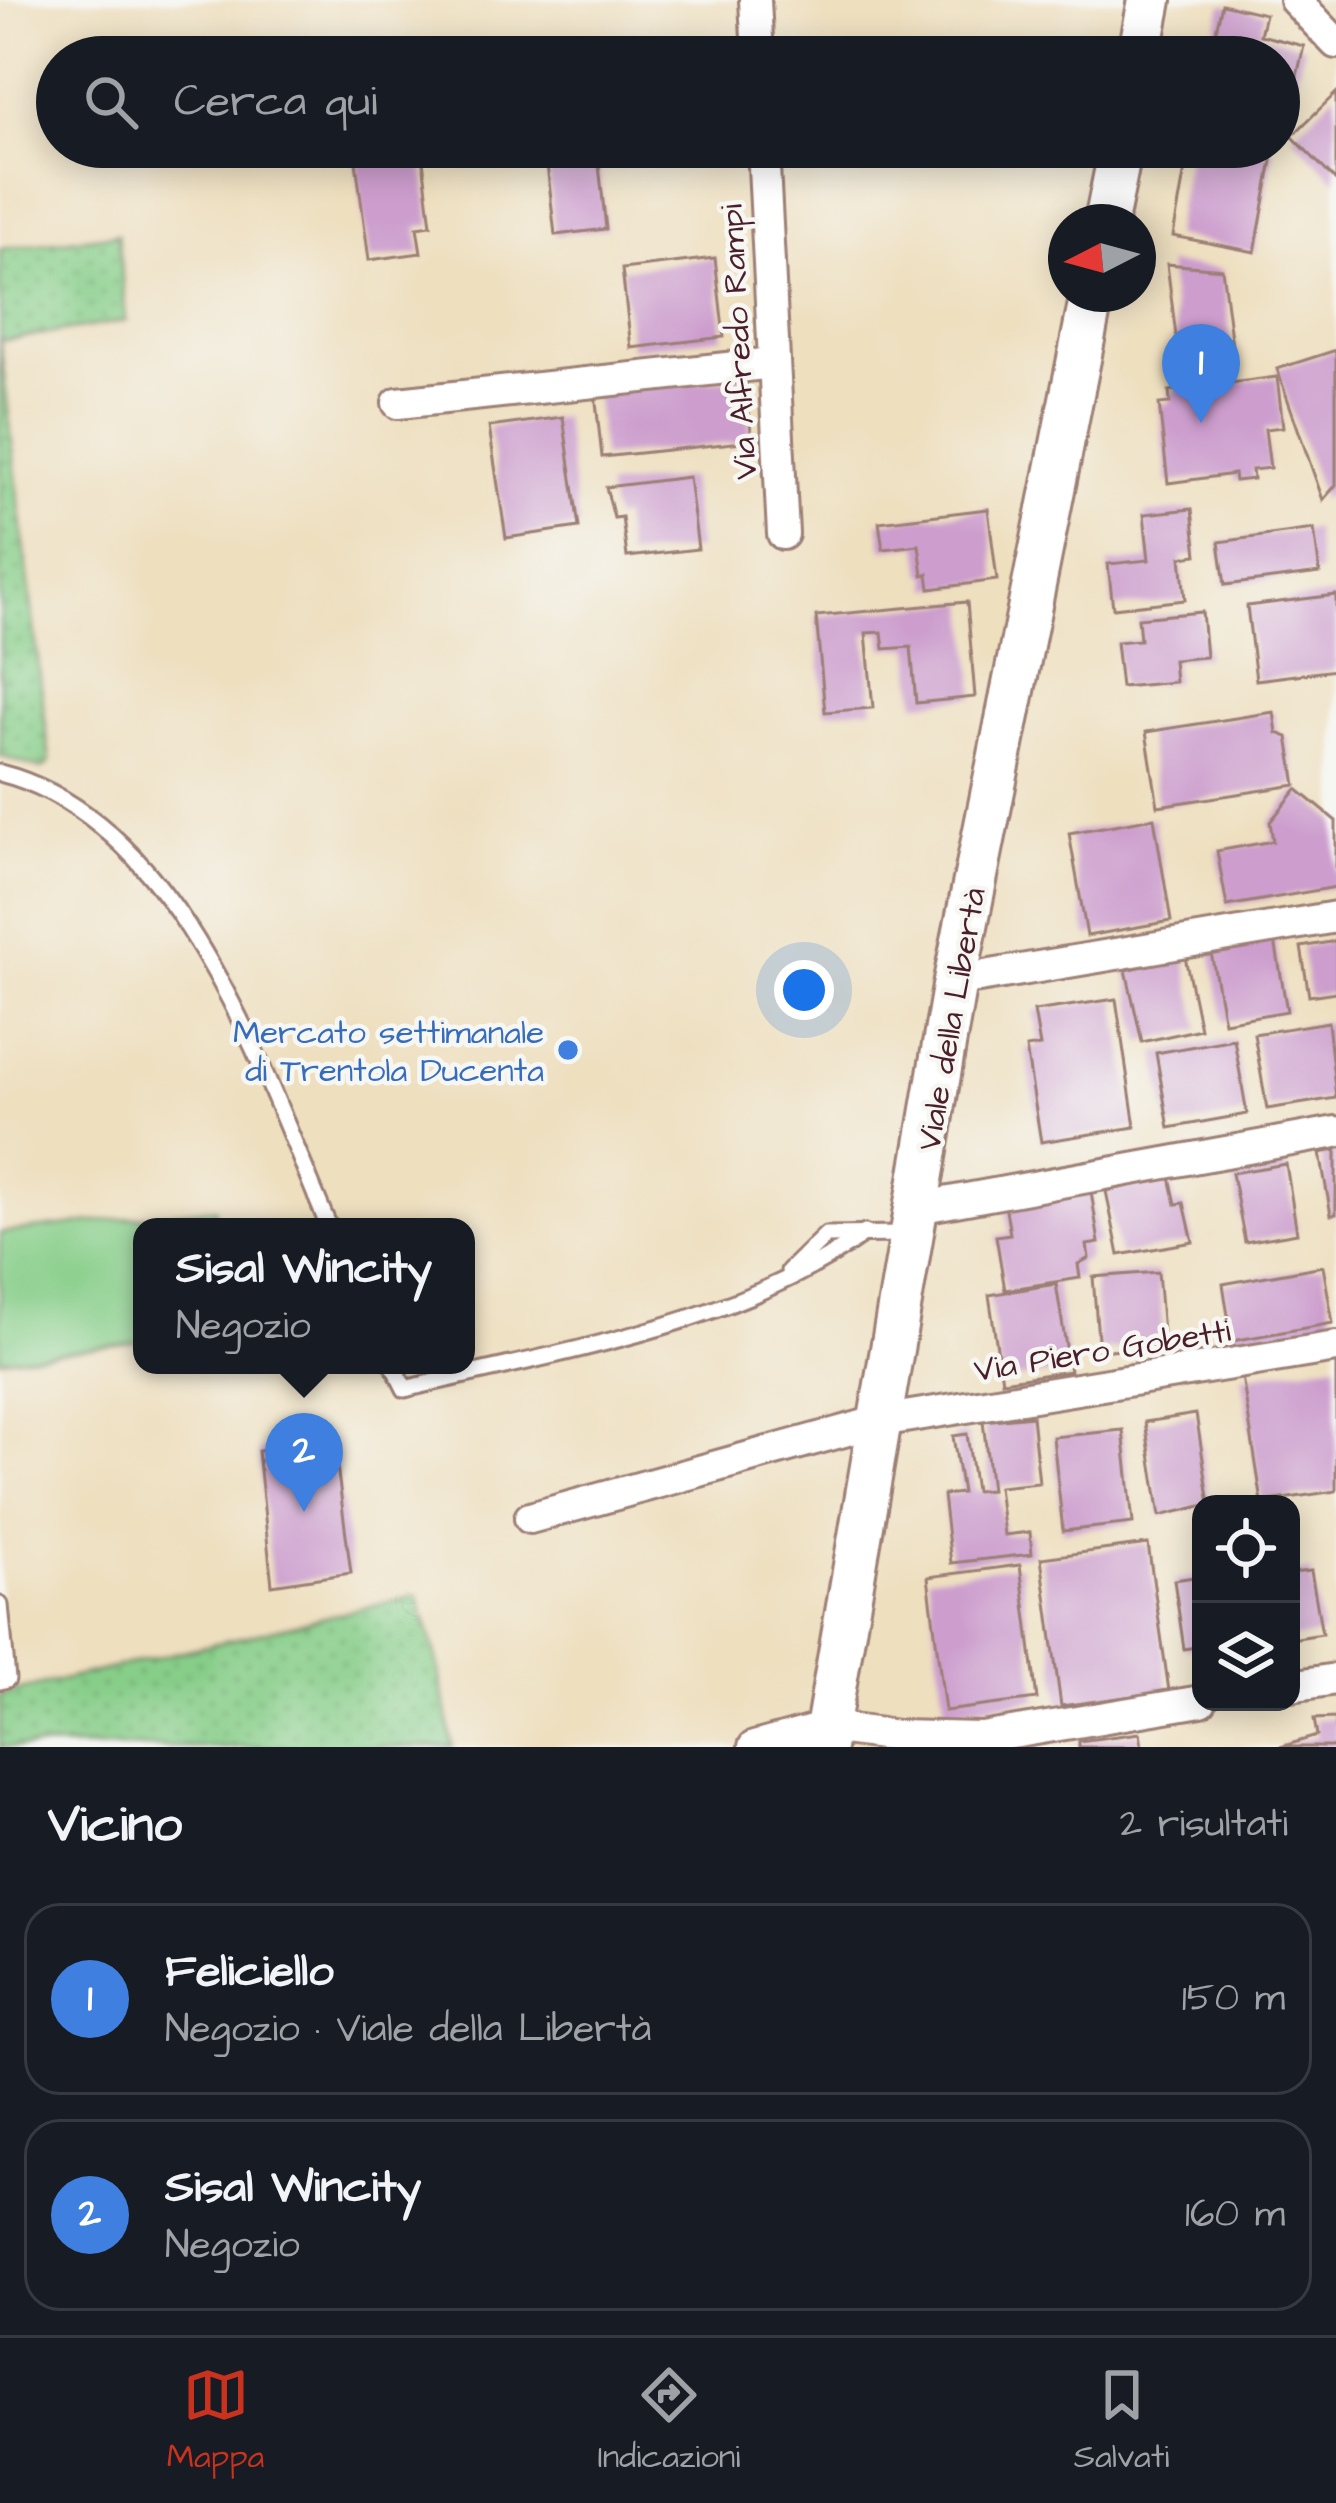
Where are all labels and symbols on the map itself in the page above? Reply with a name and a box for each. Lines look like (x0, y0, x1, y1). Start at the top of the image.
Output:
street label: Via Alfredo Rampi (709, 203, 769, 481)
north arrow (1048, 204, 1156, 312)
pin: 1 (1162, 324, 1240, 423)
street label: Viale della Libertà (906, 884, 998, 1155)
your location (774, 960, 834, 1020)
place label: Mercato settimanale di Trentola Ducenta (233, 1010, 544, 1094)
marker: Mercato settimanale di Trentola Ducenta (555, 1037, 581, 1063)
street label: Via Piero Gobetti (971, 1308, 1234, 1394)
pin: 2 (265, 1413, 343, 1512)

